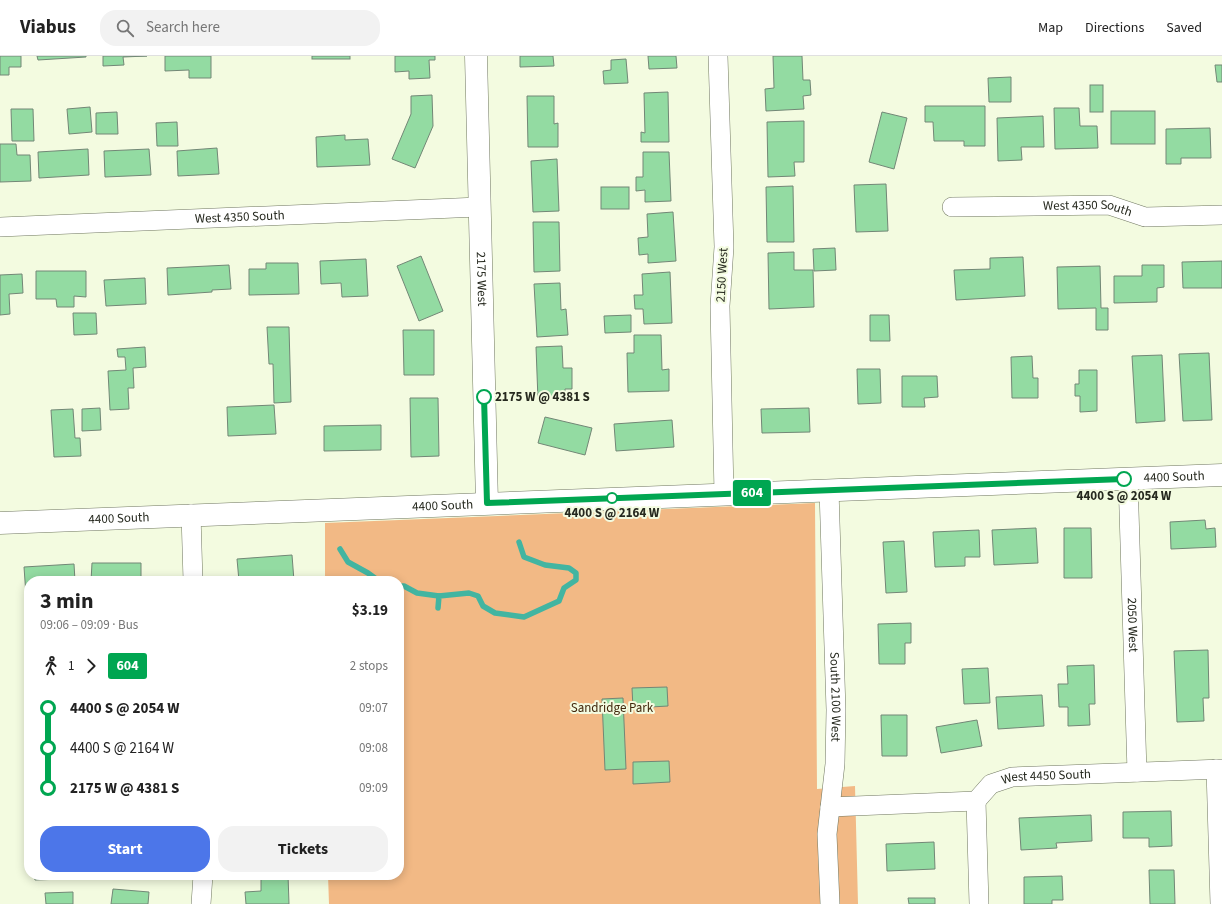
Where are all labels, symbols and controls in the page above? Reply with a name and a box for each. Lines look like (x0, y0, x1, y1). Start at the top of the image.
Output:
search box (100, 10, 380, 46)
text: Viabus (20, 14, 76, 41)
icon: search (114, 17, 136, 39)
text: Search here (146, 17, 220, 38)
text: Map (1038, 18, 1063, 38)
text: Directions (1085, 18, 1144, 38)
text: Saved (1166, 18, 1202, 38)
street label: West 4350 South (1043, 196, 1135, 221)
street label: West 4350 South (194, 206, 285, 228)
street label: 2150 West (712, 247, 732, 303)
street label: 2175 West (472, 251, 491, 307)
place label: 2175 W @ 4381 S (495, 388, 590, 406)
marker: 2175 W @ 4381 S (476, 389, 492, 405)
street label: 4400 South (1143, 467, 1205, 487)
marker: 4400 S @ 2054 W (1116, 471, 1132, 487)
line badge: 604 (729, 480, 775, 506)
text: 604 (741, 483, 763, 503)
place label: 4400 S @ 2054 W (1077, 487, 1172, 505)
marker: 4400 S @ 2164 W (606, 492, 618, 504)
street label: 4400 South (412, 495, 474, 516)
place label: 4400 S @ 2164 W (565, 504, 660, 522)
street label: 4400 South (88, 508, 150, 529)
text: 3 min (40, 585, 94, 617)
street label: 2050 West (1123, 597, 1142, 653)
text: $3.19 (352, 600, 388, 621)
text: 09:06 – 09:09 · Bus (40, 616, 138, 634)
street label: South 2100 West (825, 652, 845, 743)
icon: walk (40, 655, 62, 677)
icon: forward (80, 655, 102, 677)
text: 604 (116, 656, 139, 676)
text: 1 (68, 657, 74, 675)
text: 2 stops (350, 657, 388, 675)
text: 4400 S @ 2054 W (70, 698, 179, 719)
text: 09:07 (359, 699, 388, 717)
park label: Sandridge Park (571, 699, 654, 717)
text: 4400 S @ 2164 W (70, 738, 174, 759)
text: 09:08 (359, 739, 388, 757)
street label: West 4450 South (999, 765, 1091, 789)
text: 2175 W @ 4381 S (70, 778, 179, 799)
text: 09:09 (359, 779, 388, 797)
button: Start (40, 826, 210, 872)
button: Tickets (218, 826, 388, 872)

